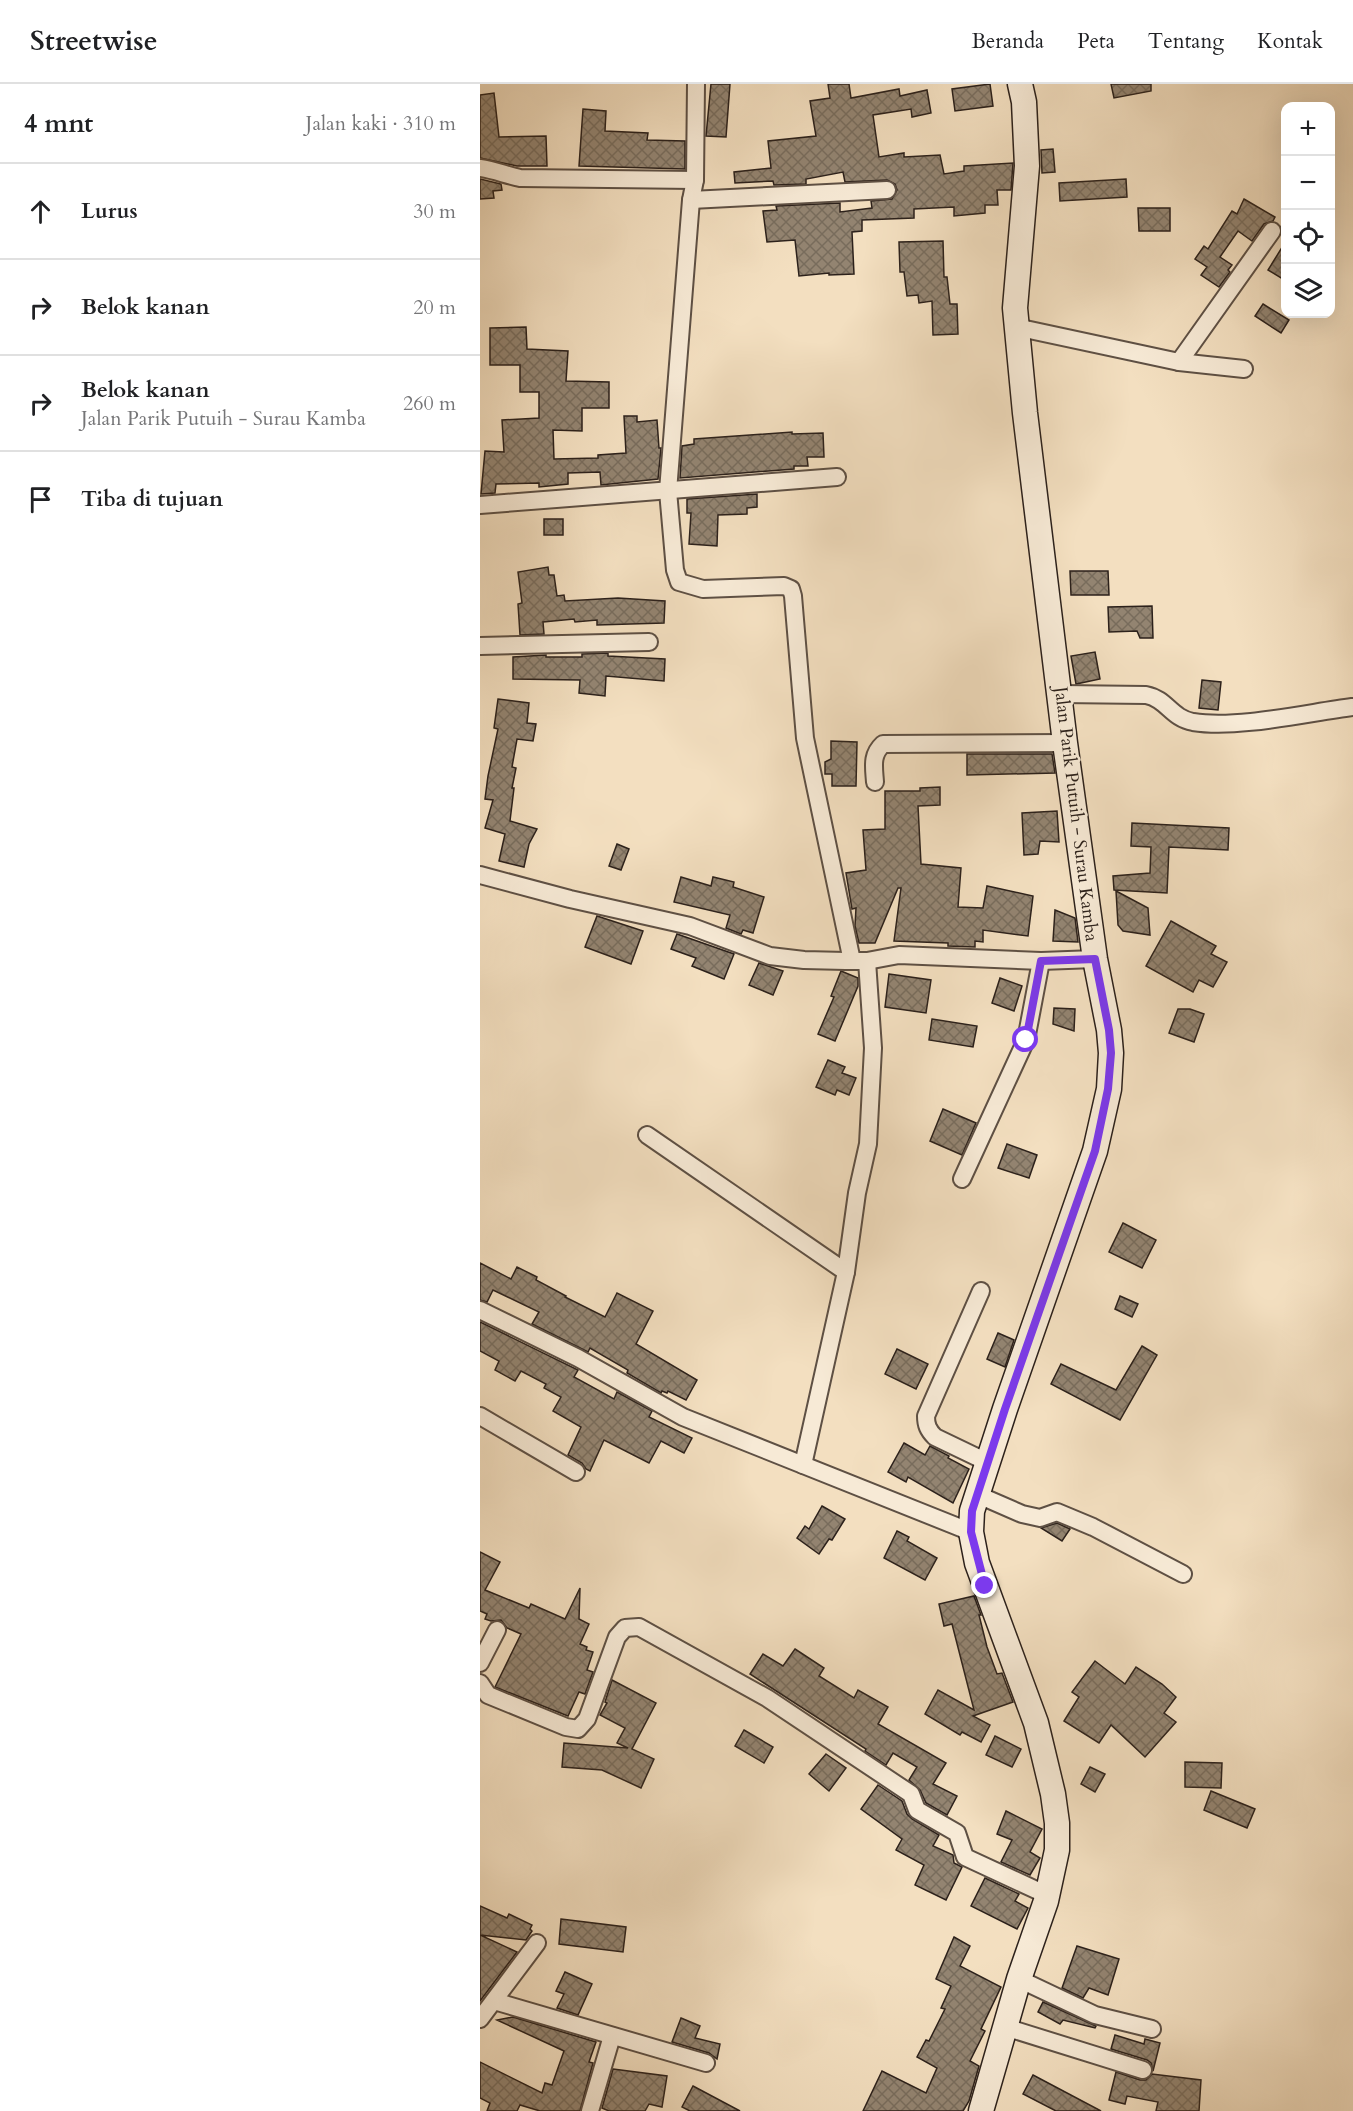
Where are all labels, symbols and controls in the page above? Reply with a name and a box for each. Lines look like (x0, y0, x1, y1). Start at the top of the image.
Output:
text: Streetwise (30, 22, 158, 60)
text: Beranda (971, 27, 1044, 56)
text: Peta (1077, 27, 1115, 56)
text: Tentang (1148, 27, 1224, 56)
text: Kontak (1257, 27, 1323, 56)
map controls (1281, 102, 1335, 318)
button: + (1281, 102, 1335, 156)
text: 4 mnt (24, 106, 93, 141)
text: Jalan kaki · 310 m (306, 110, 456, 137)
button: − (1281, 156, 1335, 210)
icon: ahead (24, 195, 57, 228)
text: Lurus (81, 196, 138, 226)
text: 30 m (413, 198, 456, 225)
button: locate (1281, 210, 1335, 264)
button: layers (1281, 264, 1335, 318)
icon: right (24, 291, 57, 324)
text: Belok kanan (81, 292, 210, 322)
text: 20 m (413, 294, 456, 321)
text: Belok kanan (81, 375, 210, 405)
icon: right (24, 387, 57, 420)
text: 260 m (403, 390, 456, 417)
text: Jalan Parik Putuih - Surau Kamba (81, 405, 366, 432)
icon: arrive (24, 483, 57, 516)
text: Tiba di tujuan (81, 484, 223, 514)
street label: Jalan Parik Putuih - Surau Kamba (1048, 682, 1104, 943)
route start (1012, 1026, 1038, 1052)
route end (971, 1572, 997, 1598)

